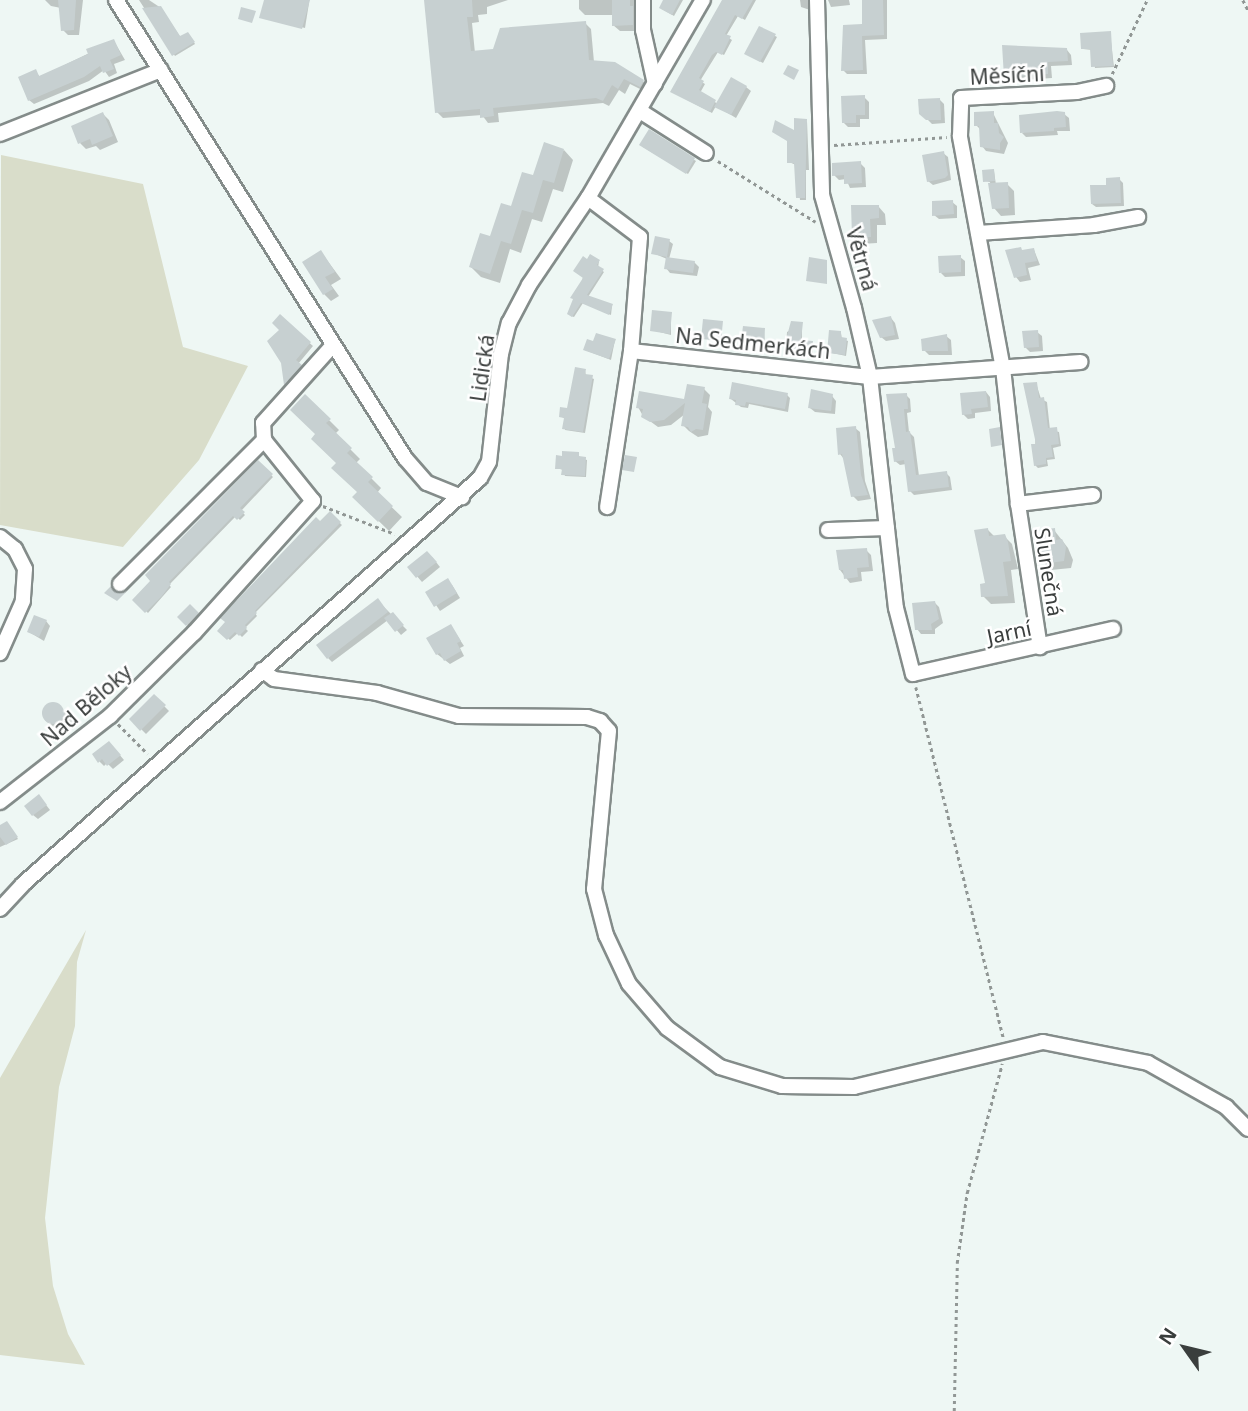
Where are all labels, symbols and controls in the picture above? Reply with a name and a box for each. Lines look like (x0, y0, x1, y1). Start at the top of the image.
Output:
street label: Měsíční (969, 60, 1045, 90)
street label: Větrná (841, 224, 883, 294)
street label: Na Sedmerkách (674, 322, 832, 364)
street label: Lidická (465, 333, 499, 403)
street label: Slunečná (1030, 526, 1068, 618)
street label: Jarní (985, 615, 1033, 649)
street label: Nad Běloky (36, 659, 136, 751)
north arrow (1150, 1313, 1220, 1383)
text: N (1152, 1323, 1183, 1350)

